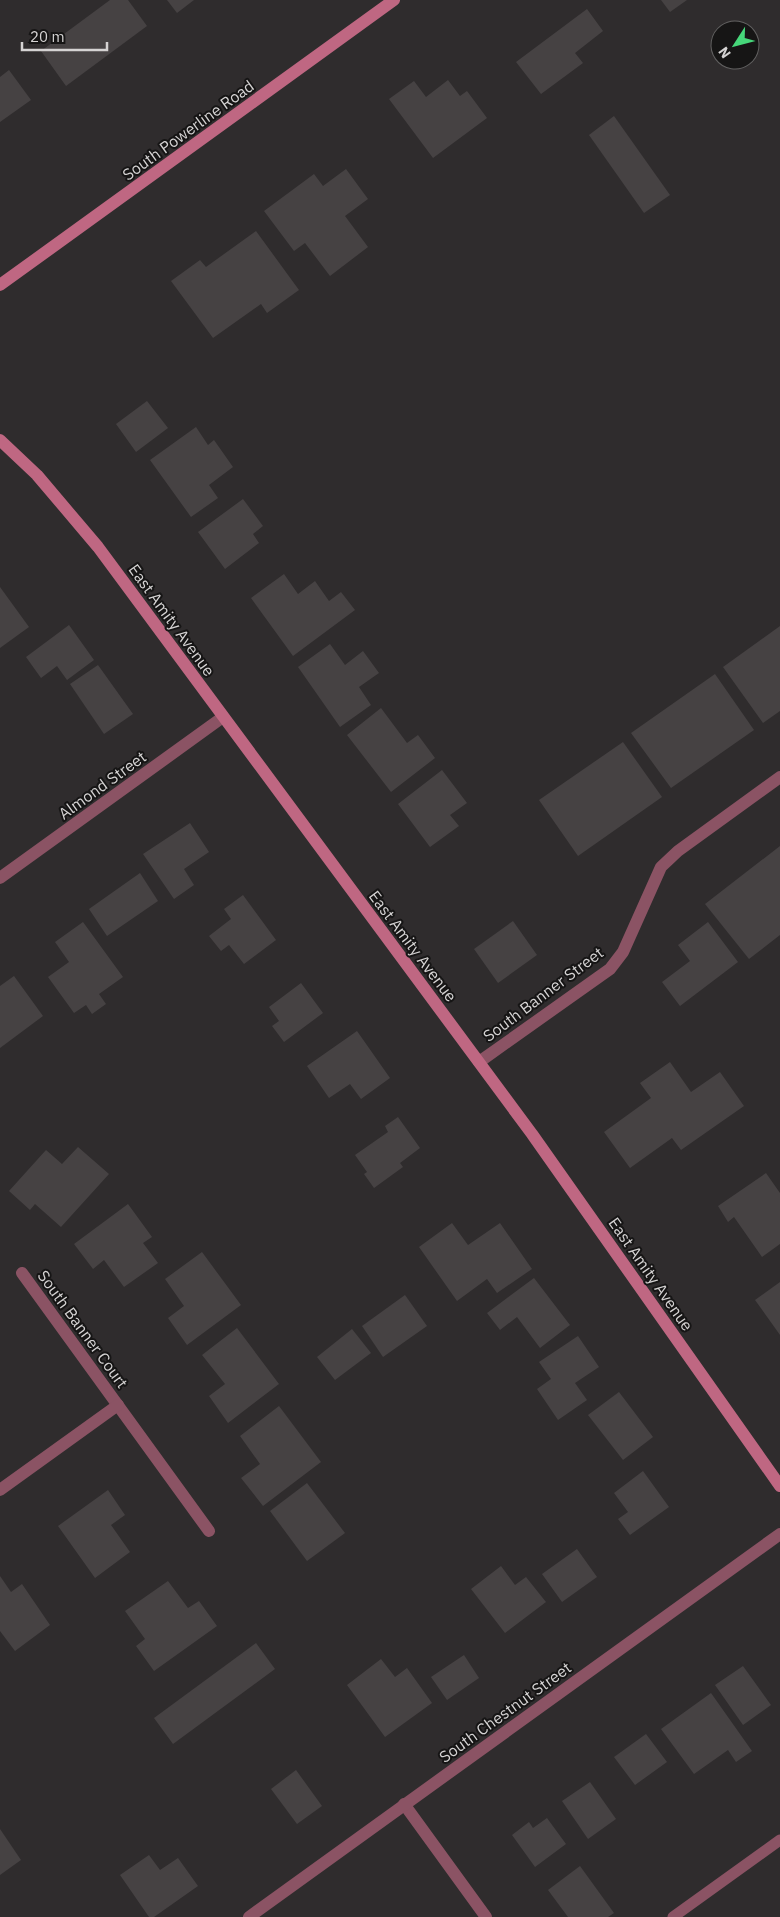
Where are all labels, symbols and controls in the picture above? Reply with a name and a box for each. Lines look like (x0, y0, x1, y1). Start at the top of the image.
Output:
scale bar (22, 20, 108, 52)
north arrow (710, 20, 760, 70)
text: 20 m (30, 27, 65, 46)
text: N (714, 43, 735, 62)
street label: South Powerline Road (118, 76, 258, 184)
street label: East Amity Avenue (125, 560, 220, 680)
street label: Almond Street (54, 746, 150, 824)
street label: East Amity Avenue (365, 886, 461, 1006)
street label: South Banner Street (479, 942, 607, 1046)
street label: East Amity Avenue (604, 1213, 698, 1335)
street label: South Banner Court (33, 1266, 133, 1392)
street label: South Chestnut Street (435, 1657, 575, 1767)

